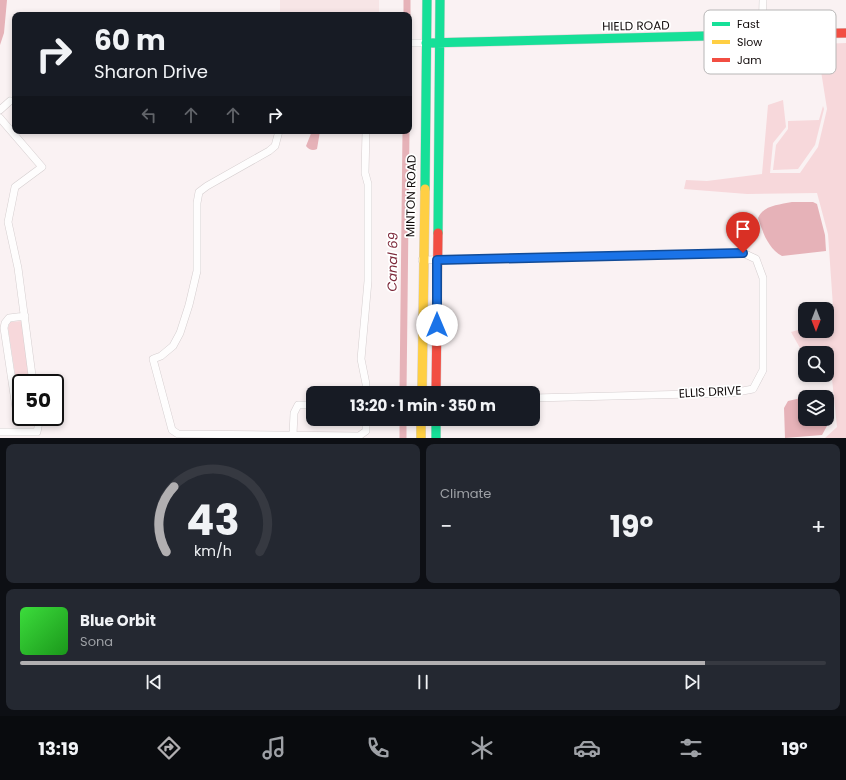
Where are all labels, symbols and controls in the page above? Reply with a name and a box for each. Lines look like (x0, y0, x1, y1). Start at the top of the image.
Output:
legend (704, 10, 836, 74)
street label: HIELD ROAD (602, 16, 670, 35)
text: Fast (737, 16, 760, 32)
text: 60 m (94, 21, 166, 60)
icon: right (28, 28, 80, 80)
text: Slow (737, 34, 762, 50)
text: Jam (737, 52, 762, 68)
text: Sharon Drive (94, 59, 208, 84)
icon: left (138, 104, 160, 126)
icon: ahead (180, 104, 202, 126)
icon: ahead (222, 104, 244, 126)
icon: right (264, 104, 286, 126)
street label: MINTON ROAD (401, 155, 420, 237)
pin (726, 212, 760, 253)
icon: arrive (732, 218, 754, 240)
water label: Canal 69 (382, 232, 403, 292)
north arrow (798, 302, 834, 338)
map controls (798, 302, 834, 426)
position arrow (416, 304, 458, 346)
button: search (798, 346, 834, 382)
speed limit sign: 50 (12, 374, 64, 426)
street label: ELLIS DRIVE (678, 381, 742, 402)
button: layers (798, 390, 834, 426)
text: 13:20 · 1 min · 350 m (350, 395, 496, 416)
text: Climate (440, 484, 491, 503)
text: 43 (186, 490, 240, 549)
text: 19° (610, 505, 653, 548)
text: − (440, 511, 452, 542)
text: + (811, 511, 826, 542)
text: km/h (194, 540, 232, 560)
text: Blue Orbit (80, 610, 156, 631)
text: Sona (80, 632, 113, 651)
icon: previous (143, 671, 165, 693)
icon: pause (412, 671, 434, 693)
icon: next (681, 671, 703, 693)
icon: directions (155, 734, 183, 762)
icon: music (260, 734, 288, 762)
icon: phone (364, 734, 392, 762)
icon: climate (468, 734, 496, 762)
icon: car (573, 734, 601, 762)
icon: filters (677, 734, 705, 762)
text: 13:19 (38, 736, 79, 761)
text: 19° (782, 736, 808, 761)

